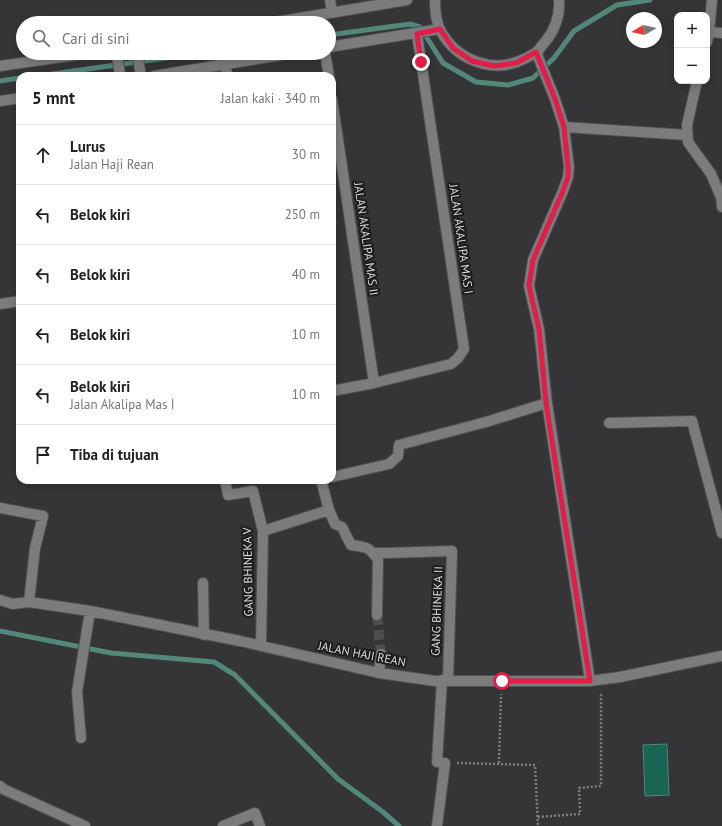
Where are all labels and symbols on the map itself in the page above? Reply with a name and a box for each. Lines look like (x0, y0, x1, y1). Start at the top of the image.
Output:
north arrow (626, 12, 662, 48)
route end (412, 53, 430, 71)
street label: JALAN AKALIPA MAS II (351, 180, 382, 297)
street label: JALAN AKALIPA MAS I (446, 182, 477, 295)
street label: GANG BHINEKA V (239, 527, 256, 617)
street label: GANG BHINEKA II (427, 566, 446, 656)
street label: JALAN HAJI REAN (316, 637, 407, 669)
route start (493, 672, 511, 690)

